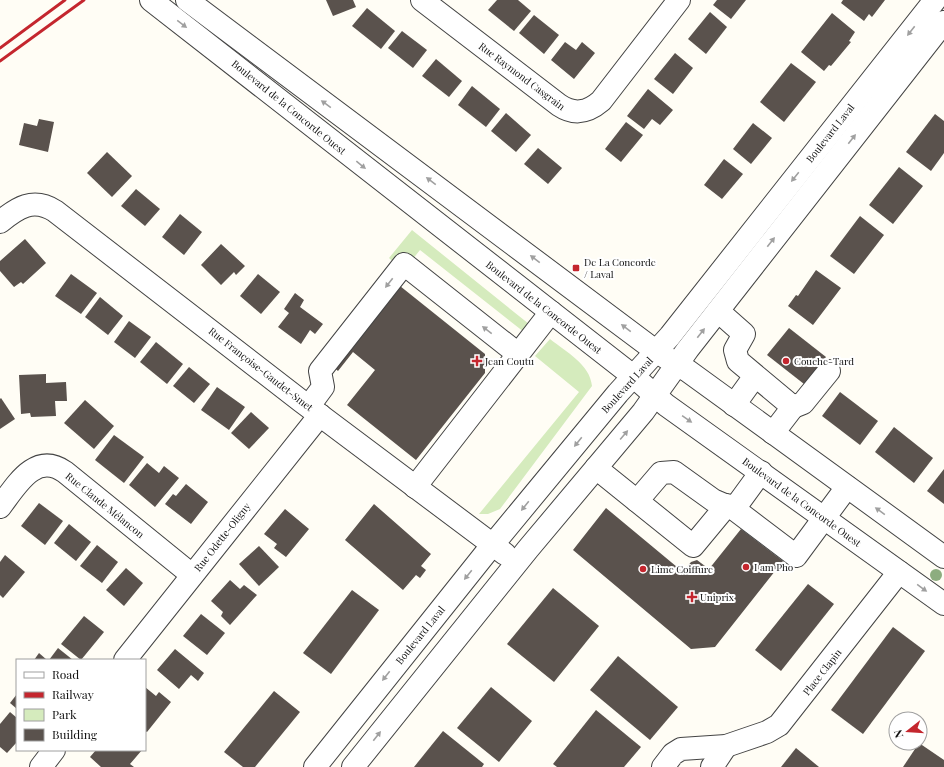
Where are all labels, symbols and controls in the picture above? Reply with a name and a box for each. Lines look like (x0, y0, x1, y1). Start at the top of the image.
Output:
one-way arrow (177, 19, 188, 28)
one-way arrow (906, 25, 915, 36)
street label: Rue Raymond Casgrain (476, 39, 568, 113)
street label: Boulevard de la Concorde Ouest (229, 56, 350, 158)
one-way arrow (321, 100, 332, 108)
street label: Boulevard Laval (803, 101, 858, 165)
one-way arrow (847, 134, 856, 145)
one-way arrow (356, 160, 367, 169)
one-way arrow (791, 171, 800, 182)
one-way arrow (425, 177, 436, 185)
one-way arrow (767, 236, 776, 247)
one-way arrow (529, 255, 540, 264)
place label: De La Concorde / Laval (584, 255, 656, 281)
street label: Boulevard de la Concorde Ouest (483, 257, 605, 357)
marker: De La Concorde / Laval (571, 263, 581, 273)
one-way arrow (385, 278, 393, 289)
street label: Rue Françoise-Gaudet-Smet (206, 324, 316, 414)
one-way arrow (620, 324, 631, 333)
one-way arrow (482, 326, 493, 335)
one-way arrow (696, 327, 705, 338)
place label: Jean Coutu (484, 354, 534, 368)
street label: Boulevard Laval (598, 354, 656, 416)
place label: Couche-Tard (794, 354, 854, 368)
marker: Jean Coutu (472, 356, 482, 366)
marker: Couche-Tard (781, 356, 791, 366)
one-way arrow (681, 415, 692, 423)
one-way arrow (620, 429, 629, 440)
one-way arrow (574, 436, 583, 447)
street label: Boulevard de la Concorde Ouest (740, 454, 865, 550)
street label: Rue Claude Mélancon (63, 469, 147, 541)
street label: Rue Odette-Oligny (191, 500, 253, 574)
one-way arrow (520, 501, 529, 512)
one-way arrow (874, 507, 885, 515)
place label: I am Pho (754, 560, 794, 574)
place label: Lime Coiffure (651, 562, 713, 576)
marker: I am Pho (741, 562, 751, 572)
marker: Lime Coiffure (638, 564, 648, 574)
one-way arrow (463, 570, 472, 581)
one-way arrow (916, 584, 927, 592)
place label: Uniprix (700, 590, 735, 604)
marker: Uniprix (687, 592, 697, 602)
street label: Boulevard Laval (392, 603, 448, 667)
street label: Place Clapin (799, 646, 845, 698)
legend (16, 659, 146, 751)
text: Road (52, 666, 79, 682)
one-way arrow (382, 671, 391, 682)
text: Railway (52, 686, 94, 702)
text: Park (52, 706, 77, 722)
north arrow (888, 711, 928, 751)
text: Building (52, 726, 98, 742)
text: N (890, 728, 906, 740)
one-way arrow (373, 731, 382, 742)

